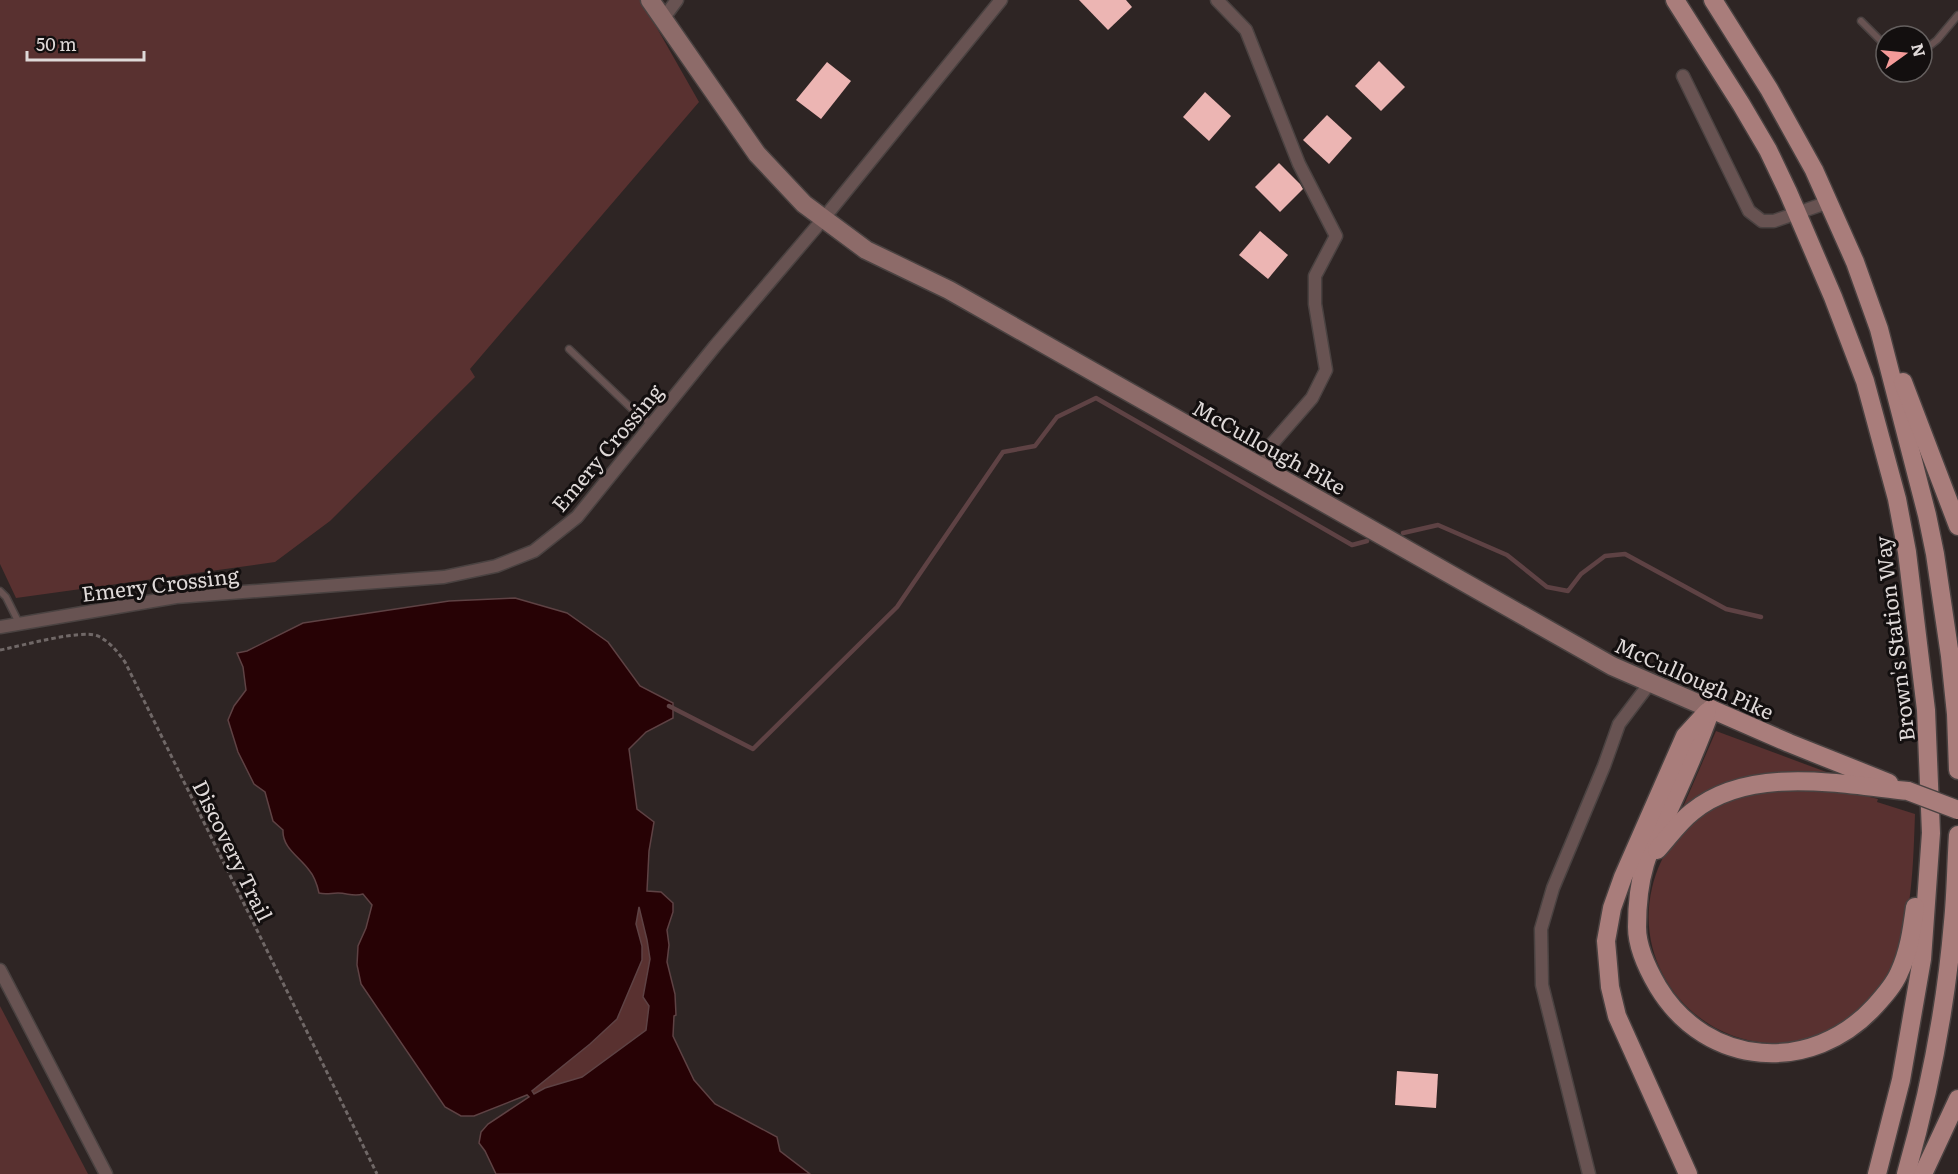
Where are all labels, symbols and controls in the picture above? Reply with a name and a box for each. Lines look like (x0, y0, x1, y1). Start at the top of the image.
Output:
scale bar (27, 24, 144, 62)
north arrow (1874, 24, 1934, 84)
text: 50 m (36, 30, 77, 57)
text: N (1906, 40, 1933, 59)
street label: Emery Crossing (543, 376, 669, 518)
street label: McCullough Pike (1188, 391, 1352, 501)
street label: Brown's Station Way (1865, 534, 1921, 743)
street label: Emery Crossing (79, 558, 241, 608)
street label: McCullough Pike (1611, 628, 1779, 726)
street label: Discovery Trail (186, 774, 282, 926)

